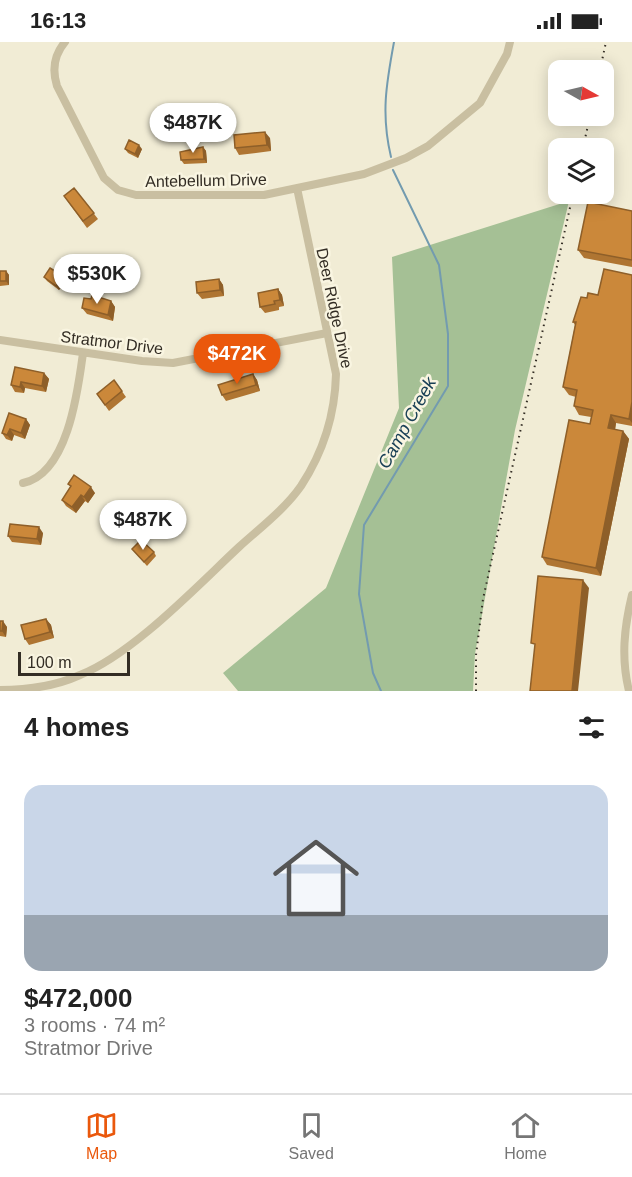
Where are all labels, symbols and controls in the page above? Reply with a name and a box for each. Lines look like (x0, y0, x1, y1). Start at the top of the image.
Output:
text: 16:13 (30, 8, 86, 33)
north arrow (548, 60, 614, 126)
map controls (548, 60, 614, 204)
pin: $487K (151, 103, 235, 154)
text: $487K (164, 111, 222, 133)
button: layers (548, 138, 614, 204)
street label: Antebellum Drive (145, 171, 267, 190)
street label: Deer Ridge Drive (313, 246, 356, 370)
pin: $530K (55, 254, 139, 305)
text: $530K (68, 262, 126, 284)
street label: Stratmor Drive (60, 328, 164, 357)
pin: $472K (195, 334, 279, 385)
text: $472K (208, 342, 266, 364)
water label: Camp Creek (374, 373, 441, 472)
pin: $487K (101, 500, 185, 551)
text: $487K (114, 508, 172, 530)
scale bar (18, 649, 130, 676)
text: 100 m (27, 654, 71, 671)
icon: filters (575, 711, 608, 744)
text: 4 homes (24, 712, 130, 742)
icon: home (262, 824, 370, 932)
text: $472,000 (24, 983, 132, 1013)
text: 3 rooms · 74 m² (24, 1014, 165, 1036)
text: Stratmor Drive (24, 1037, 153, 1059)
tab: Map (85, 1109, 118, 1163)
tab: Saved (288, 1109, 334, 1163)
tab: Home (504, 1109, 547, 1163)

